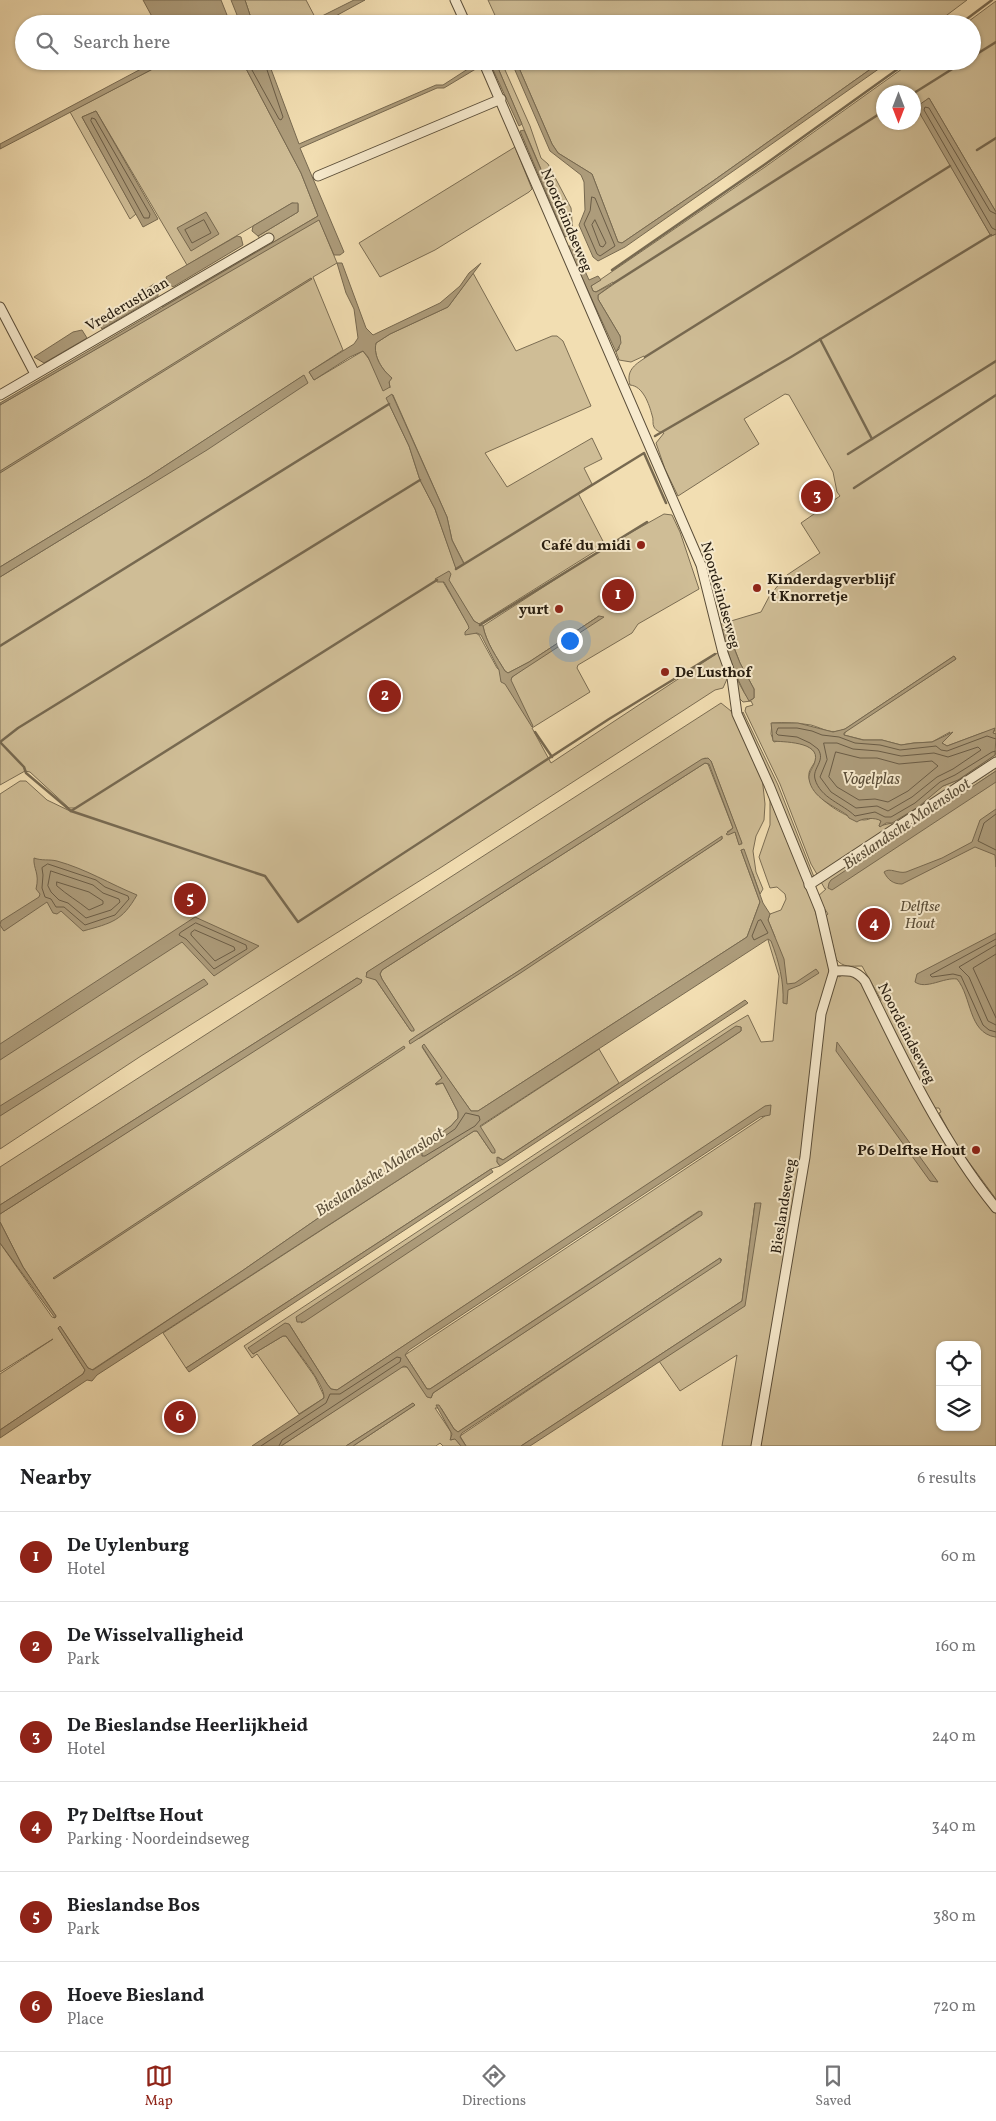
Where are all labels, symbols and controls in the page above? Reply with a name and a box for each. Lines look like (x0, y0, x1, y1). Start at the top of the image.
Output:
search box (15, 15, 981, 70)
icon: search (33, 29, 61, 57)
text: Search here (73, 30, 170, 56)
north arrow (876, 85, 921, 130)
street label: Noordeindseweg (534, 166, 597, 276)
street label: Vrederustlaan (82, 273, 173, 338)
pin: 3 (801, 477, 833, 515)
place label: Café du midi (541, 536, 631, 557)
marker: Café du midi (635, 539, 647, 551)
street label: Noordeindseweg (694, 539, 745, 652)
place label: Kinderdagverblijf 't Knorretje (767, 570, 896, 608)
pin: 1 (602, 576, 634, 614)
marker: Kinderdagverblijf 't Knorretje (751, 582, 763, 594)
place label: yurt (519, 600, 549, 621)
marker: yurt (553, 603, 565, 615)
your location (557, 628, 583, 654)
place label: De Lusthof (675, 663, 752, 684)
marker: De Lusthof (659, 666, 671, 678)
pin: 2 (369, 677, 401, 715)
water label: Vogelplas (842, 769, 900, 791)
water label: Bieslandsche Molensloot (839, 773, 976, 876)
pin: 5 (174, 880, 206, 918)
park label: Delftse Hout (900, 897, 940, 935)
pin: 4 (858, 905, 890, 943)
street label: Noordeindseweg (871, 980, 940, 1088)
water label: Bieslandsche Molensloot (311, 1122, 450, 1223)
place label: P6 Delftse Hout (857, 1141, 966, 1162)
marker: P6 Delftse Hout (970, 1144, 982, 1156)
street label: Bieslandseweg (767, 1157, 802, 1255)
map controls (936, 1341, 981, 1431)
button: locate (936, 1341, 981, 1386)
button: layers (936, 1386, 981, 1431)
pin: 6 (164, 1398, 196, 1436)
text: Nearby (20, 1464, 91, 1493)
text: 6 results (917, 1468, 976, 1490)
text: De Uylenburg (67, 1533, 189, 1559)
text: 1 (33, 1546, 39, 1568)
text: 60 m (941, 1546, 976, 1568)
text: Hotel (67, 1559, 105, 1581)
text: De Wisselvalligheid (67, 1623, 243, 1649)
text: 2 (32, 1636, 40, 1658)
text: 160 m (935, 1636, 976, 1658)
text: Park (67, 1649, 100, 1671)
text: De Bieslandse Heerlijkheid (67, 1713, 308, 1739)
text: 3 (32, 1726, 40, 1748)
text: 240 m (932, 1726, 976, 1748)
text: Hotel (67, 1739, 105, 1761)
text: P7 Delftse Hout (67, 1803, 203, 1829)
text: 4 (31, 1816, 41, 1838)
text: 340 m (932, 1816, 976, 1838)
text: Parking · Noordeindseweg (67, 1829, 250, 1851)
text: Bieslandse Bos (67, 1893, 200, 1919)
text: 5 (32, 1906, 40, 1928)
text: 380 m (933, 1906, 976, 1928)
text: Park (67, 1919, 100, 1941)
text: Hoeve Biesland (67, 1983, 204, 2009)
text: 6 (32, 1996, 40, 2018)
text: 720 m (933, 1996, 976, 2018)
text: Place (67, 2009, 104, 2031)
tab: Map (145, 2062, 173, 2111)
tab: Directions (462, 2062, 526, 2111)
tab: Saved (815, 2062, 851, 2111)

